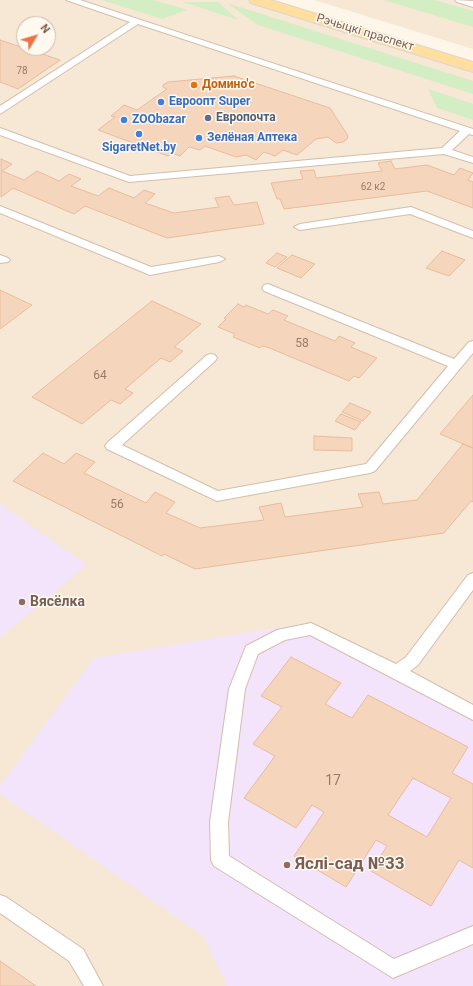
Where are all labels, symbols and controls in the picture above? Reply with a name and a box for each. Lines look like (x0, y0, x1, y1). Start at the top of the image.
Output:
street label: Рэчыцкі праспект (314, 11, 416, 55)
north arrow (16, 16, 56, 56)
text: N (38, 22, 53, 36)
house number: 78 (16, 65, 28, 77)
place label: Домино'c (202, 78, 255, 92)
marker: Домино'c (189, 80, 199, 90)
place label: Евроопт Super (169, 95, 250, 109)
marker: Евроопт Super (156, 97, 166, 107)
place label: Европочта (216, 111, 276, 125)
place label: ZOObazar (132, 113, 186, 127)
marker: Европочта (203, 113, 213, 123)
marker: ZOObazar (119, 115, 129, 125)
marker: SigaretNet.by (134, 129, 144, 139)
place label: Зелёная Аптека (207, 131, 297, 145)
marker: Зелёная Аптека (194, 133, 204, 143)
place label: SigaretNet.by (102, 141, 176, 155)
house number: 62 к2 (361, 181, 385, 193)
house number: 58 (295, 337, 309, 351)
house number: 64 (93, 369, 107, 383)
house number: 56 (110, 498, 124, 512)
place label: Вясёлка (30, 594, 85, 610)
marker: Вясёлка (17, 597, 27, 607)
house number: 17 (325, 773, 341, 789)
place label: Яслі-сад №33 (295, 855, 404, 875)
marker: Яслі-сад №33 (282, 860, 292, 870)

